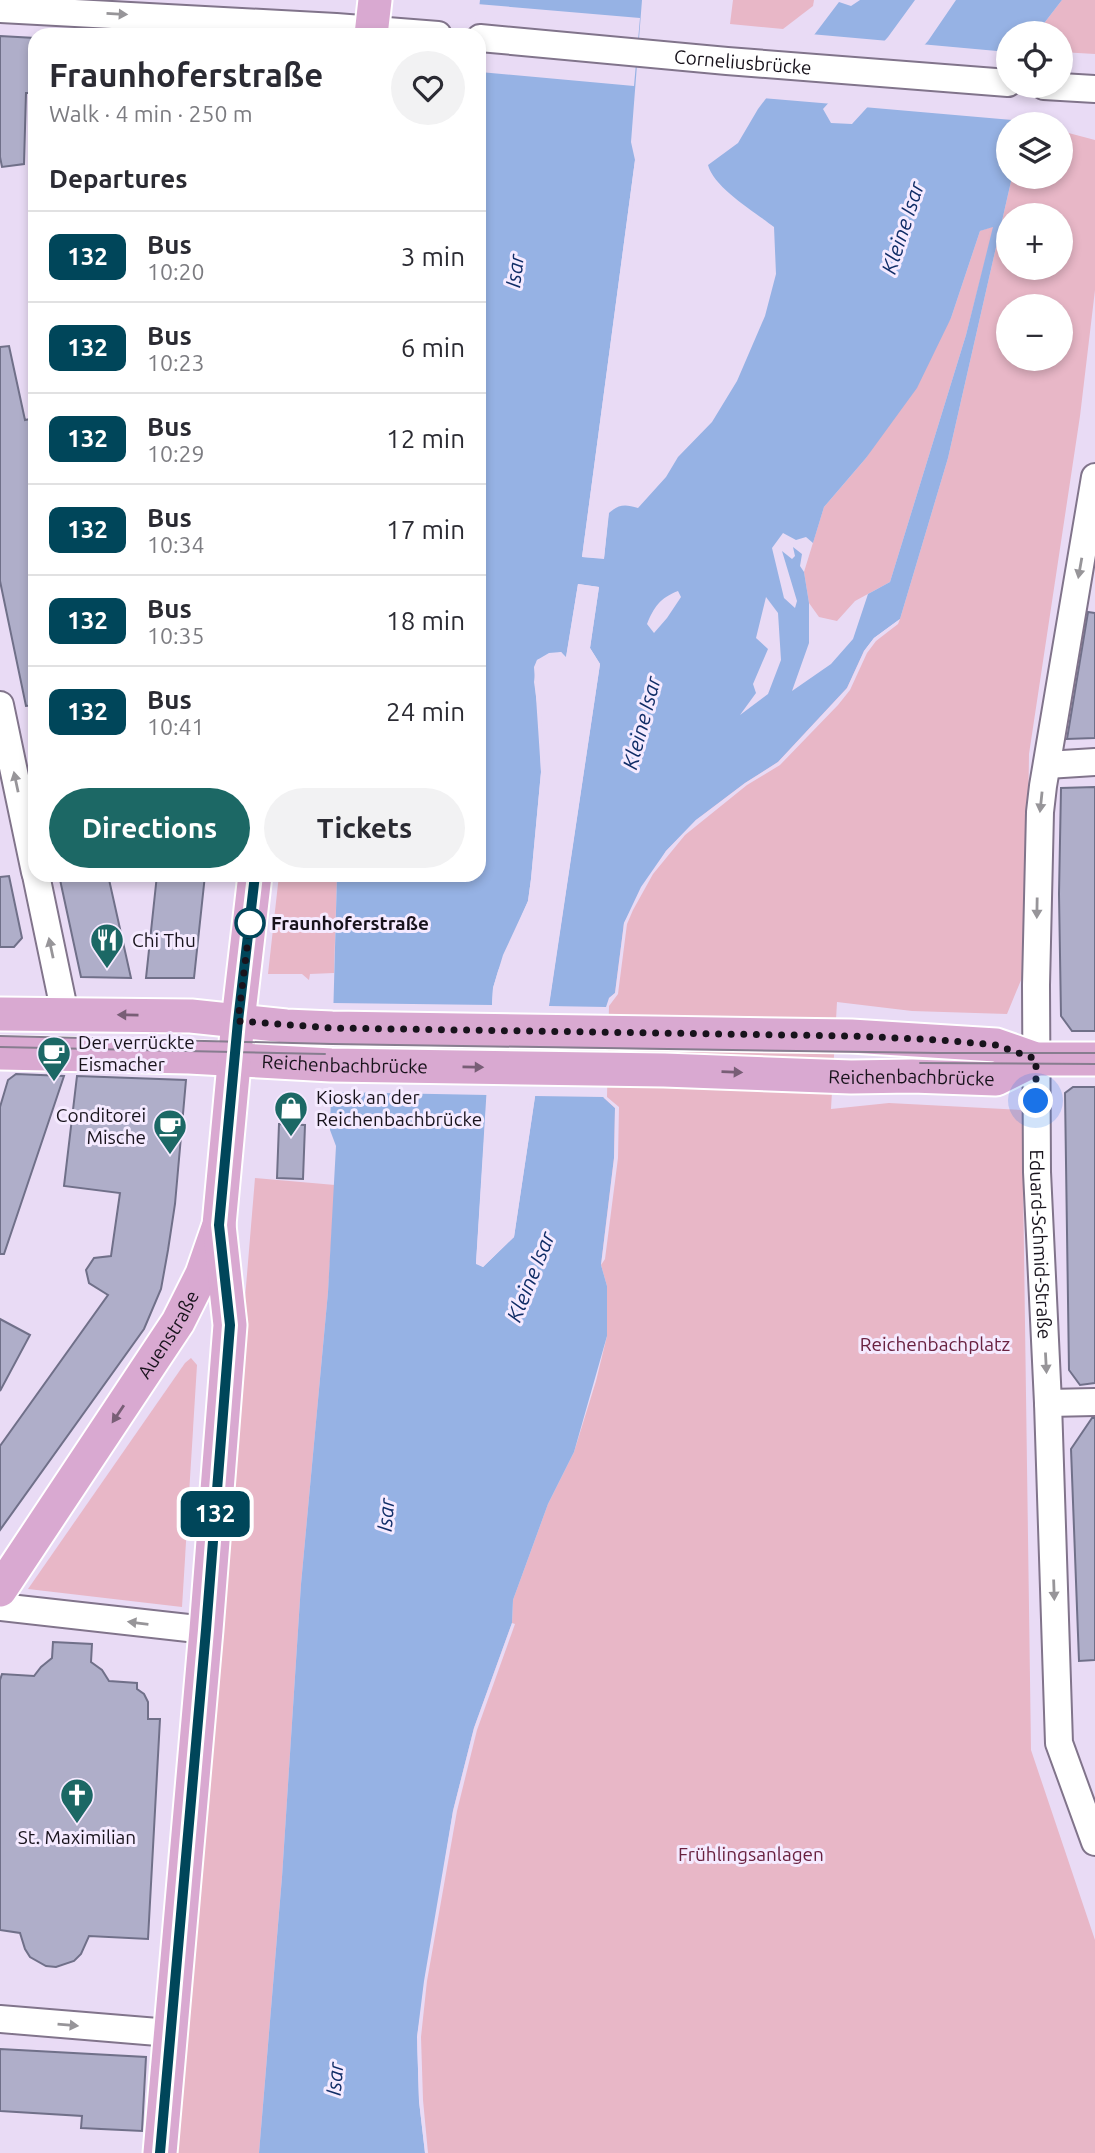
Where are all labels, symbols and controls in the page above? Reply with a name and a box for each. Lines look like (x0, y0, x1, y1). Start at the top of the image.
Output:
one-way arrow (106, 9, 128, 20)
map controls (996, 21, 1073, 371)
button: locate (996, 21, 1073, 98)
street label: Corneliusbrücke (673, 45, 812, 79)
button: heart (391, 51, 465, 125)
text: Fraunhoferstraße (49, 56, 323, 93)
text: Walk · 4 min · 250 m (49, 101, 253, 126)
button: layers (996, 112, 1073, 189)
text: Departures (49, 164, 187, 193)
water label: Kleine Isar (876, 178, 928, 277)
button: + (996, 203, 1073, 280)
text: Bus (147, 230, 192, 259)
text: 3 min (401, 242, 465, 271)
text: 132 (67, 243, 108, 270)
water label: Isar (500, 252, 528, 289)
text: 10:20 (147, 259, 205, 284)
button: − (996, 294, 1073, 371)
text: Bus (147, 321, 192, 350)
text: 6 min (401, 333, 465, 362)
text: 132 (67, 334, 108, 361)
text: 10:23 (147, 350, 205, 375)
text: Bus (147, 412, 192, 441)
text: 12 min (386, 424, 465, 453)
text: 132 (67, 425, 108, 452)
text: 10:29 (147, 441, 205, 466)
text: Bus (147, 503, 192, 532)
text: 17 min (386, 515, 465, 544)
text: 132 (67, 516, 108, 543)
text: 10:34 (147, 532, 205, 557)
one-way arrow (1074, 557, 1085, 579)
text: Bus (147, 594, 192, 623)
text: 18 min (386, 606, 465, 635)
text: 132 (67, 607, 108, 634)
text: 10:35 (147, 623, 205, 648)
water label: Kleine Isar (617, 673, 665, 772)
text: Bus (147, 685, 192, 714)
text: 24 min (386, 697, 465, 726)
text: 132 (67, 698, 108, 725)
text: 10:41 (147, 714, 205, 739)
one-way arrow (11, 771, 22, 793)
button: Directions (49, 788, 250, 868)
button: Tickets (264, 788, 465, 868)
one-way arrow (1035, 791, 1046, 813)
one-way arrow (1032, 897, 1043, 919)
marker: Fraunhoferstraße (235, 908, 265, 938)
place label: Fraunhoferstraße (271, 912, 429, 934)
restaurant icon: Chi Thu (88, 921, 126, 970)
place label: Chi Thu (132, 929, 196, 951)
one-way arrow (45, 937, 56, 959)
one-way arrow (117, 1010, 139, 1021)
place label: Der verrückte Eismacher (78, 1031, 195, 1075)
cafe icon: Der verrückte Eismacher (35, 1034, 73, 1083)
street label: Reichenbachbrücke (261, 1050, 428, 1077)
one-way arrow (462, 1061, 484, 1072)
street label: Reichenbachbrücke (828, 1065, 995, 1090)
one-way arrow (721, 1067, 743, 1078)
your location (1018, 1083, 1053, 1118)
place label: Kiosk an der Reichenbachbrücke (316, 1086, 482, 1130)
shop icon: Kiosk an der Reichenbachbrücke (272, 1089, 310, 1138)
place label: Conditorei Mische (56, 1104, 146, 1148)
cafe icon: Conditorei Mische (151, 1107, 189, 1156)
street label: Eduard-Schmid-Straße (1026, 1149, 1056, 1340)
water label: Kleine Isar (501, 1227, 559, 1325)
street label: Auenstraße (133, 1287, 203, 1383)
park label: Reichenbachplatz (860, 1333, 1011, 1355)
one-way arrow (1041, 1352, 1052, 1374)
one-way arrow (112, 1404, 125, 1424)
line badge: 132 (175, 1491, 255, 1537)
water label: Isar (372, 1496, 399, 1533)
text: 132 (195, 1500, 235, 1527)
one-way arrow (1049, 1580, 1060, 1602)
one-way arrow (127, 1617, 149, 1628)
church icon: St. Maximilian (58, 1776, 96, 1825)
place label: St. Maximilian (18, 1826, 136, 1848)
park label: Frühlingsanlagen (678, 1843, 824, 1865)
one-way arrow (57, 2020, 79, 2031)
water label: Isar (321, 2060, 348, 2097)

